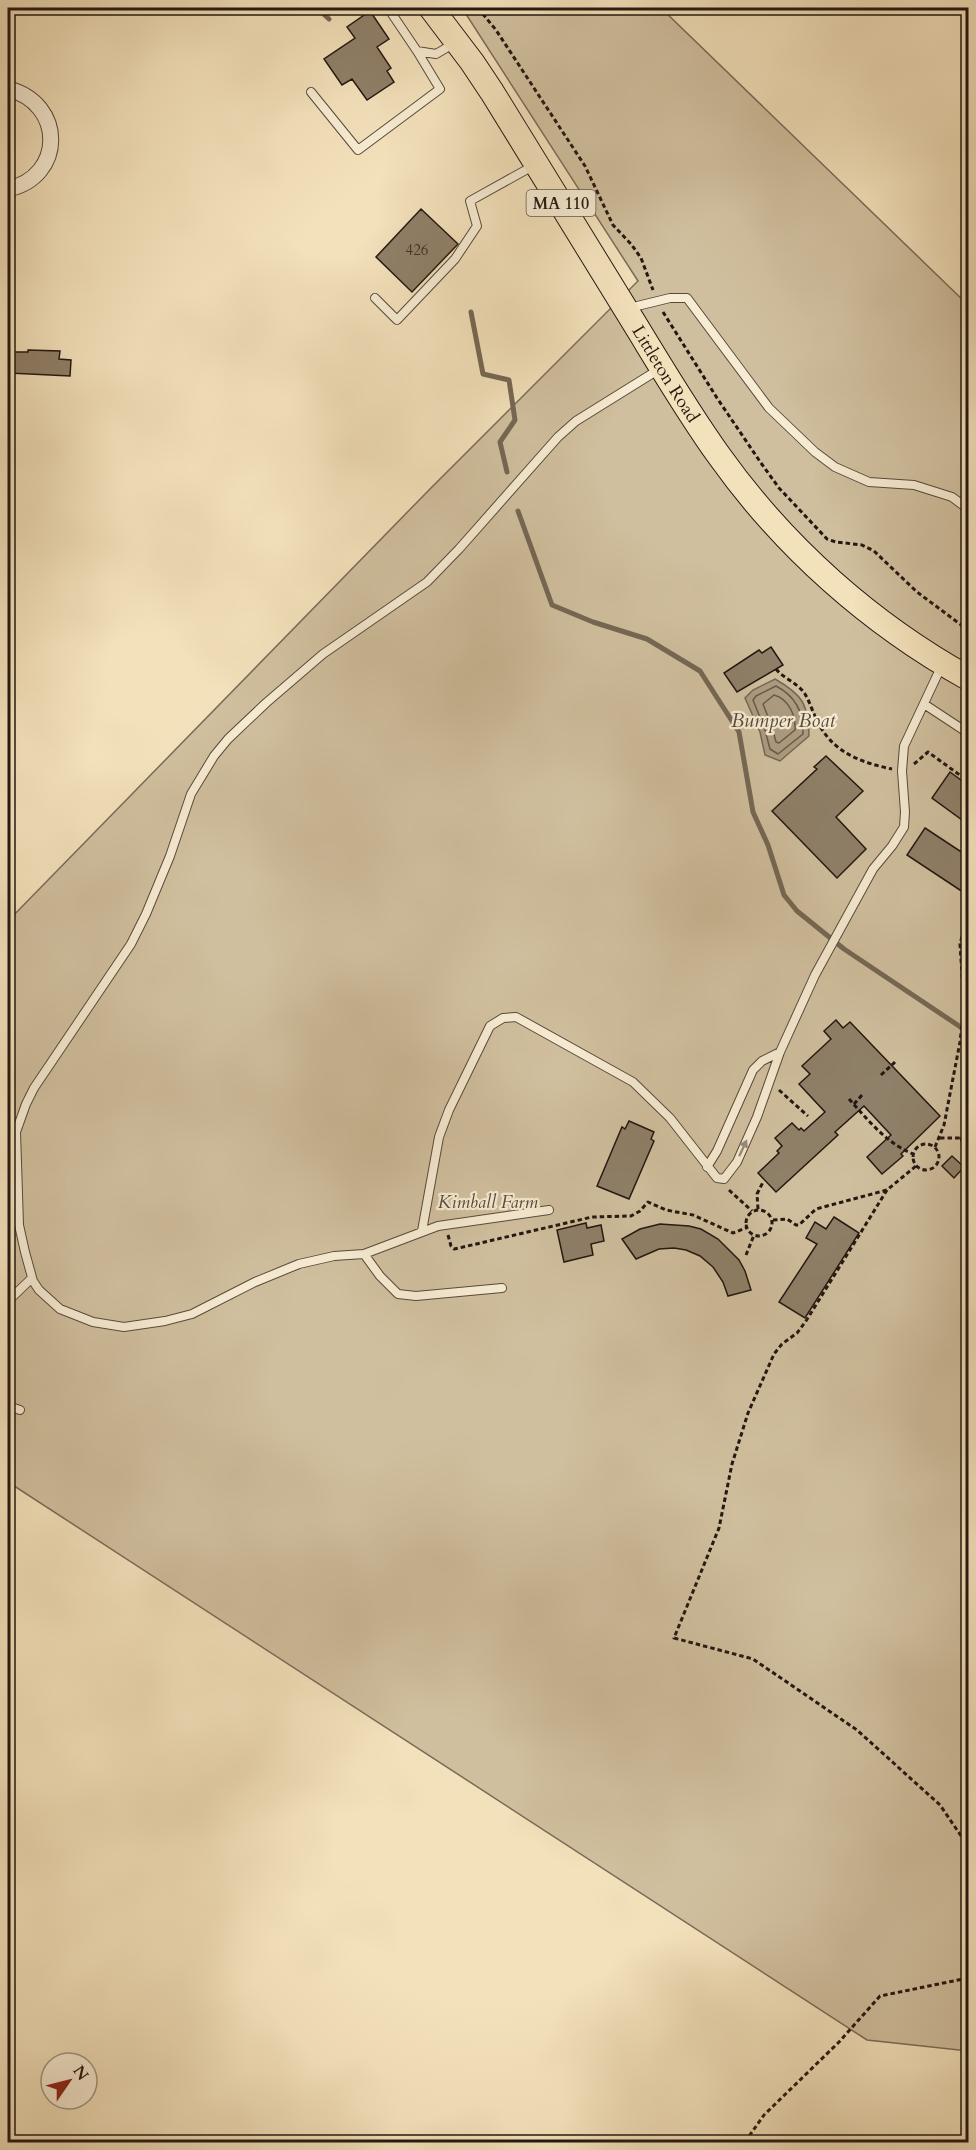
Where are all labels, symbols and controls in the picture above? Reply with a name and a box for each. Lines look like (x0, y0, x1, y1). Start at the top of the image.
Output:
road number: MA 110 (526, 190, 596, 216)
house number: 426 (405, 240, 429, 260)
street label: Littleton Road (626, 321, 705, 428)
water label: Bumper Boat (731, 707, 836, 734)
one-way arrow (738, 1140, 747, 1157)
park label: Kimball Farm (438, 1190, 538, 1215)
north arrow (39, 2051, 99, 2111)
text: N (67, 2061, 94, 2085)

